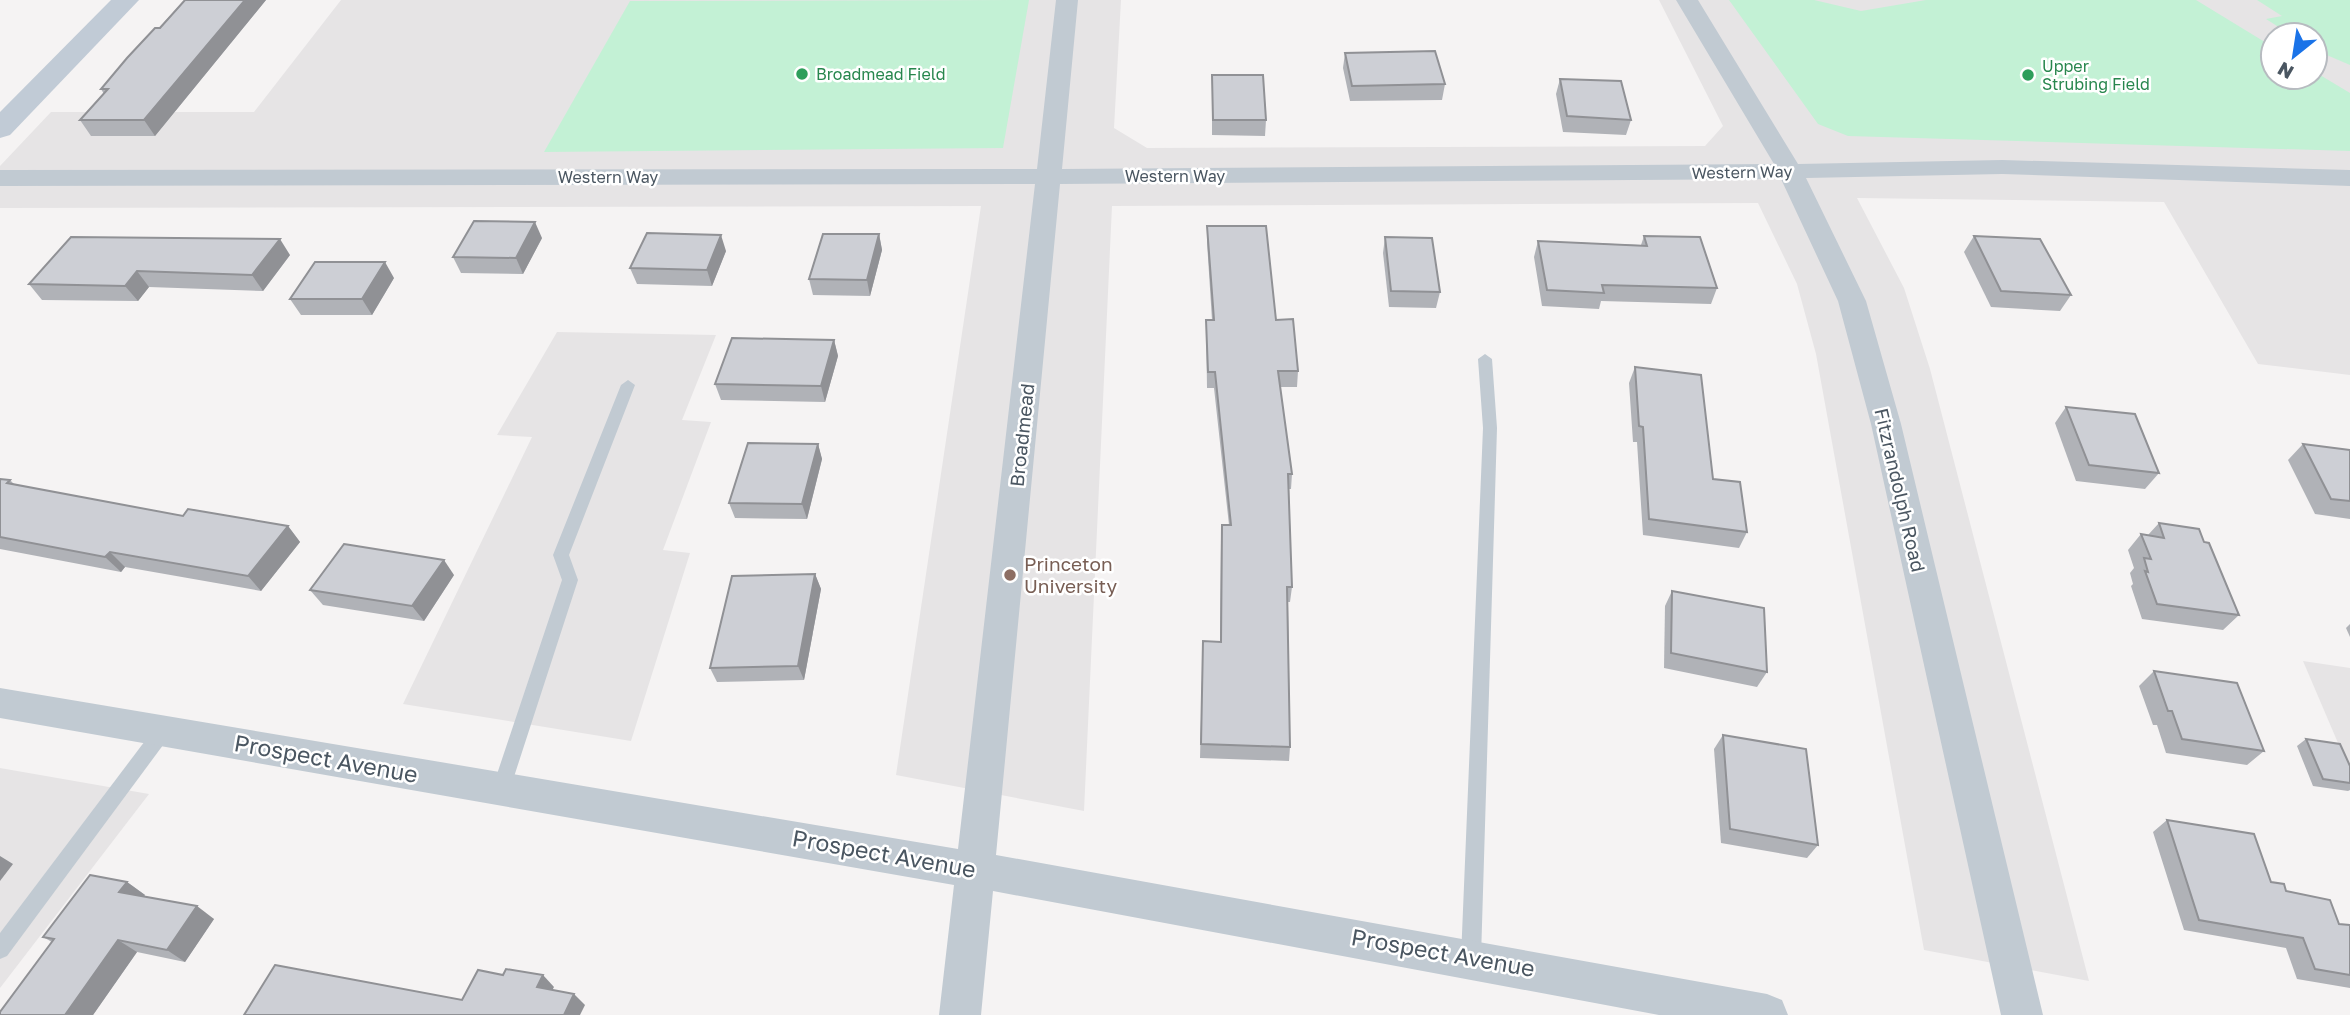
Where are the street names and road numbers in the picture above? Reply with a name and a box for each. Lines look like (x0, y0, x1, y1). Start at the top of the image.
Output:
street label: Western Way (1692, 161, 1793, 183)
street label: Western Way (1125, 166, 1225, 186)
street label: Western Way (558, 167, 658, 187)
street label: Broadmead (1005, 382, 1038, 488)
street label: Fitzrandolph Road (1870, 406, 1931, 574)
street label: Prospect Avenue (232, 728, 420, 788)
street label: Prospect Avenue (790, 823, 978, 883)
street label: Prospect Avenue (1349, 922, 1537, 982)

